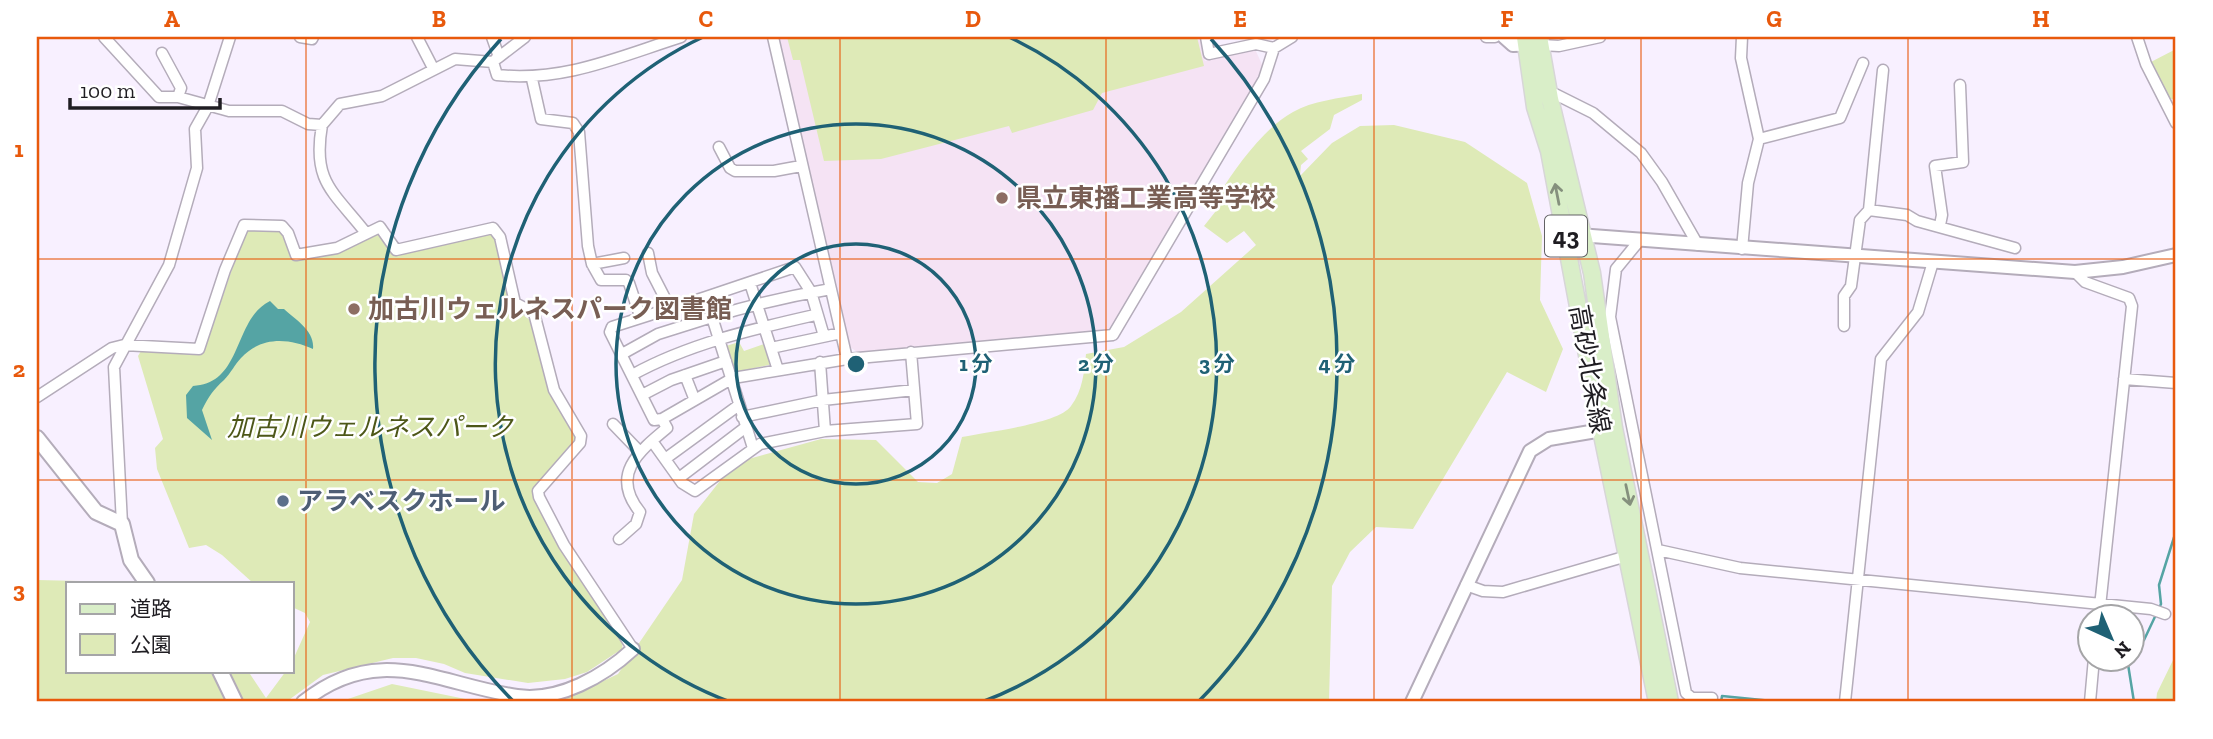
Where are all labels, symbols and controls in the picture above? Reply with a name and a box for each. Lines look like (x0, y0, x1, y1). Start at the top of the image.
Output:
text: A (164, 5, 180, 33)
text: B (432, 5, 446, 33)
text: C (699, 5, 713, 33)
text: D (965, 5, 981, 33)
text: E (1233, 5, 1247, 33)
text: F (1500, 5, 1514, 33)
text: G (1766, 5, 1782, 33)
text: H (2032, 5, 2050, 33)
scale bar (70, 66, 220, 110)
text: 100 m (80, 78, 135, 103)
text: 1 (14, 135, 24, 163)
place label: 県立東播工業高等学校 (1016, 182, 1276, 214)
one-way arrow (1550, 183, 1564, 206)
marker: 県立東播工業高等学校 (994, 190, 1010, 206)
road number: 43 (1545, 216, 1587, 256)
place label: 加古川ウェルネスパーク図書館 (368, 293, 732, 325)
marker: 加古川ウェルネスパーク図書館 (346, 301, 362, 317)
street label: 高砂北条線 (1563, 302, 1617, 436)
text: 1 分 (959, 351, 993, 376)
text: 2 分 (1078, 351, 1114, 376)
text: 3 分 (1199, 351, 1235, 376)
text: 4 分 (1319, 351, 1355, 376)
centre of rings (844, 352, 868, 376)
text: 2 (13, 355, 25, 383)
park label: 加古川ウェルネスパーク (227, 411, 514, 443)
one-way arrow (1621, 483, 1635, 506)
place label: アラベスクホール (297, 485, 506, 517)
marker: アラベスクホール (275, 493, 291, 509)
text: 3 (13, 576, 25, 604)
legend (66, 582, 294, 672)
text: 道路 (130, 596, 172, 621)
north arrow (2076, 602, 2146, 672)
text: 公園 (130, 632, 172, 657)
text: N (2109, 637, 2136, 663)

